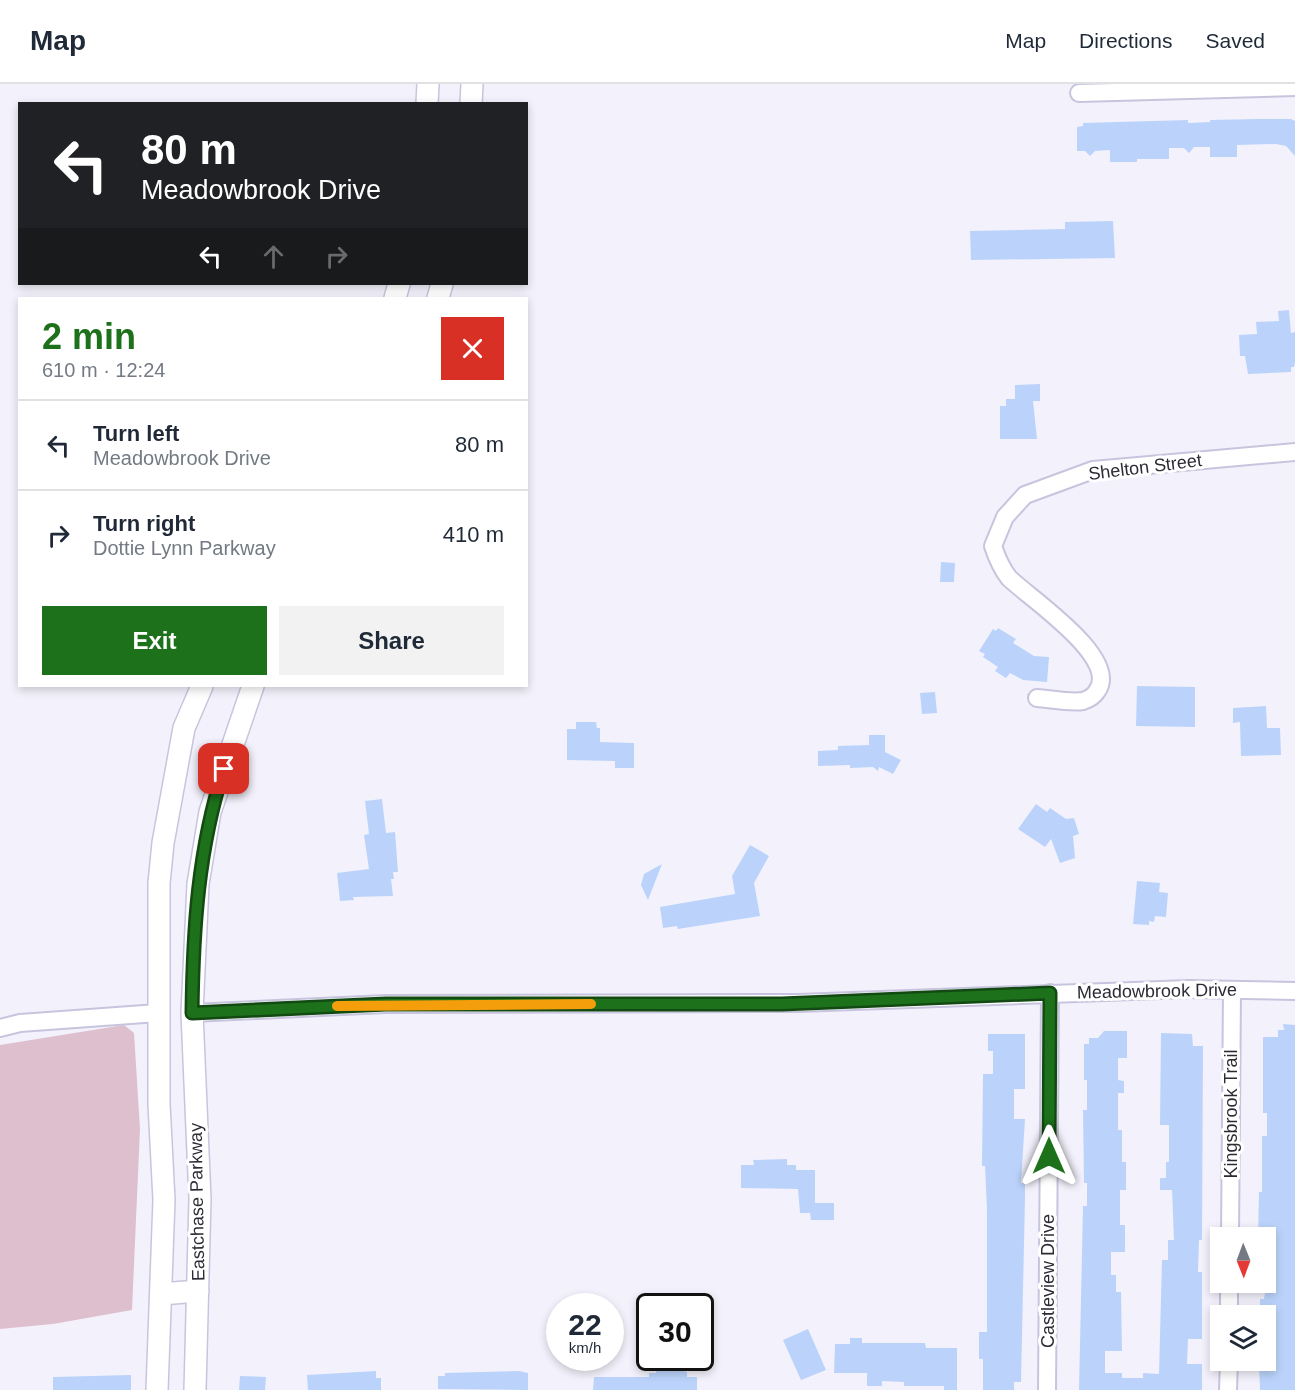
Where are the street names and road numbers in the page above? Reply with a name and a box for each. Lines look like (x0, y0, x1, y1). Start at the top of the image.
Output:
street label: Shelton Street (1087, 450, 1203, 484)
street label: Meadowbrook Drive (1077, 980, 1237, 1002)
street label: Kingsbrook Trail (1221, 1049, 1241, 1179)
street label: Eastchase Parkway (186, 1123, 208, 1281)
street label: Castleview Drive (1038, 1214, 1058, 1348)

